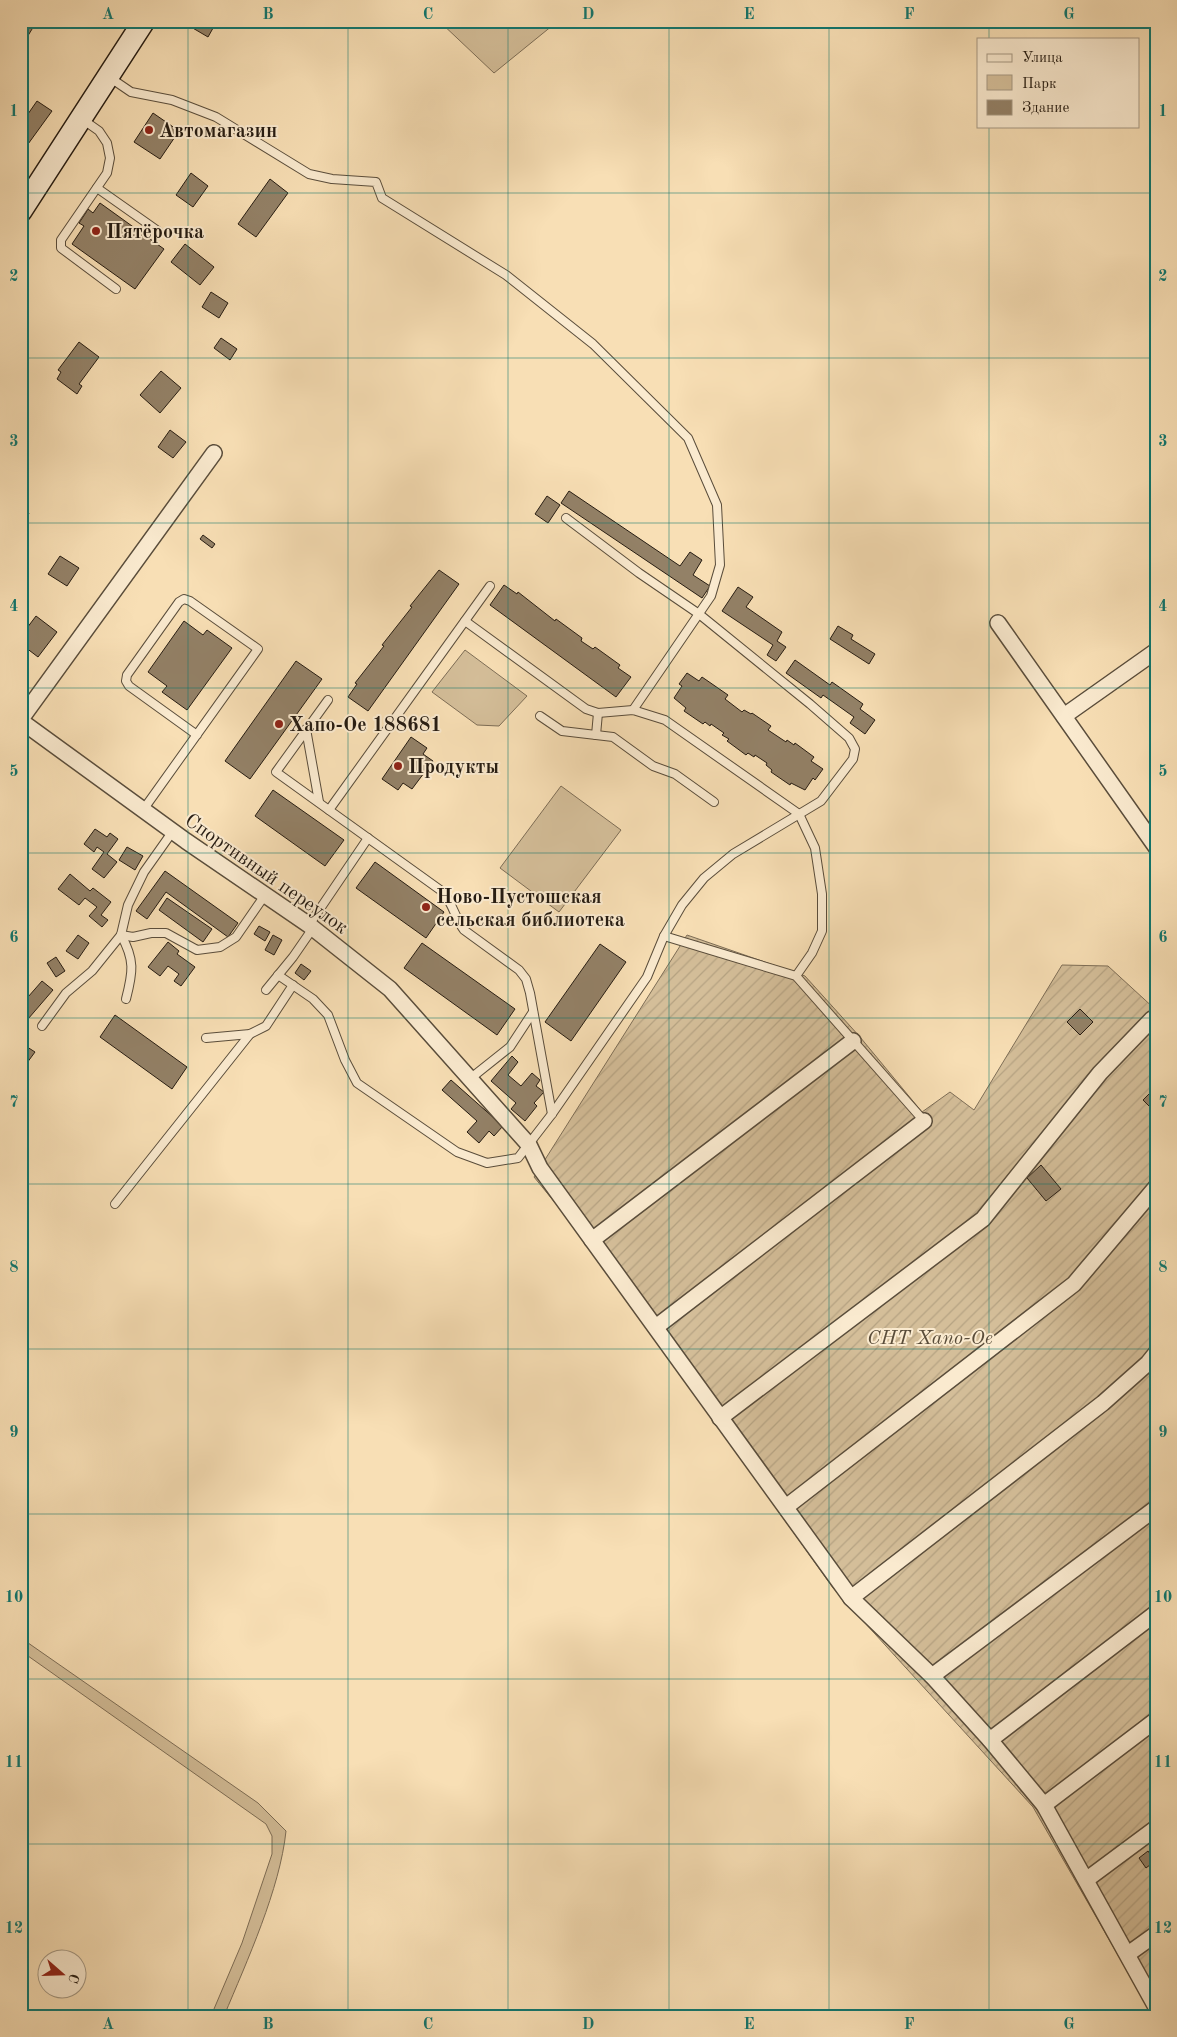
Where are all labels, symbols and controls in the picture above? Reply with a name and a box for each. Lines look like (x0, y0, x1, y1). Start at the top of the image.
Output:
text: A (102, 7, 114, 23)
text: B (262, 7, 274, 23)
text: C (423, 7, 433, 23)
text: D (582, 7, 594, 23)
text: E (743, 7, 755, 23)
text: F (904, 7, 915, 23)
text: G (1063, 7, 1075, 23)
legend (977, 38, 1140, 128)
text: Улица (1022, 51, 1063, 66)
text: Парк (1022, 77, 1057, 92)
text: Здание (1022, 101, 1069, 116)
text: 1 (9, 104, 19, 120)
text: 1 (1158, 104, 1168, 120)
place label: Автомагазин (159, 122, 277, 142)
marker: Автомагазин (143, 124, 155, 136)
place label: Пятёрочка (106, 223, 204, 243)
marker: Пятёрочка (90, 225, 102, 237)
text: 2 (9, 269, 19, 285)
text: 2 (1158, 269, 1168, 285)
text: 3 (9, 434, 19, 450)
text: 3 (1158, 434, 1168, 450)
text: 4 (9, 599, 19, 615)
text: 4 (1158, 599, 1168, 615)
place label: Хапо-Ое 188681 (289, 716, 442, 736)
marker: Хапо-Ое 188681 (273, 718, 285, 730)
place label: Продукты (408, 758, 499, 778)
marker: Продукты (392, 760, 404, 772)
text: 5 (9, 764, 19, 780)
text: 5 (1158, 764, 1168, 780)
street label: Спортивный переулок (181, 811, 351, 939)
place label: Ново-Пустошская сельская библиотека (436, 888, 625, 931)
marker: Ново-Пустошская сельская библиотека (420, 901, 432, 913)
text: 6 (9, 930, 19, 946)
text: 6 (1158, 930, 1168, 946)
text: 7 (9, 1095, 19, 1111)
text: 7 (1158, 1095, 1168, 1111)
text: 8 (9, 1260, 19, 1276)
text: 8 (1158, 1260, 1168, 1276)
park label: СНТ Хапо-Ое (867, 1329, 993, 1349)
text: 9 (9, 1425, 19, 1441)
text: 9 (1158, 1425, 1168, 1441)
text: 10 (5, 1590, 23, 1606)
text: 10 (1154, 1590, 1172, 1606)
text: 11 (5, 1755, 23, 1771)
text: 11 (1154, 1755, 1172, 1771)
text: 12 (5, 1921, 23, 1937)
text: 12 (1154, 1921, 1172, 1937)
north arrow (38, 1950, 88, 2000)
text: С (65, 1971, 81, 1985)
text: A (102, 2017, 114, 2033)
text: B (262, 2017, 274, 2033)
text: C (423, 2017, 433, 2033)
text: D (582, 2017, 594, 2033)
text: E (743, 2017, 755, 2033)
text: F (904, 2017, 915, 2033)
text: G (1063, 2017, 1075, 2033)

